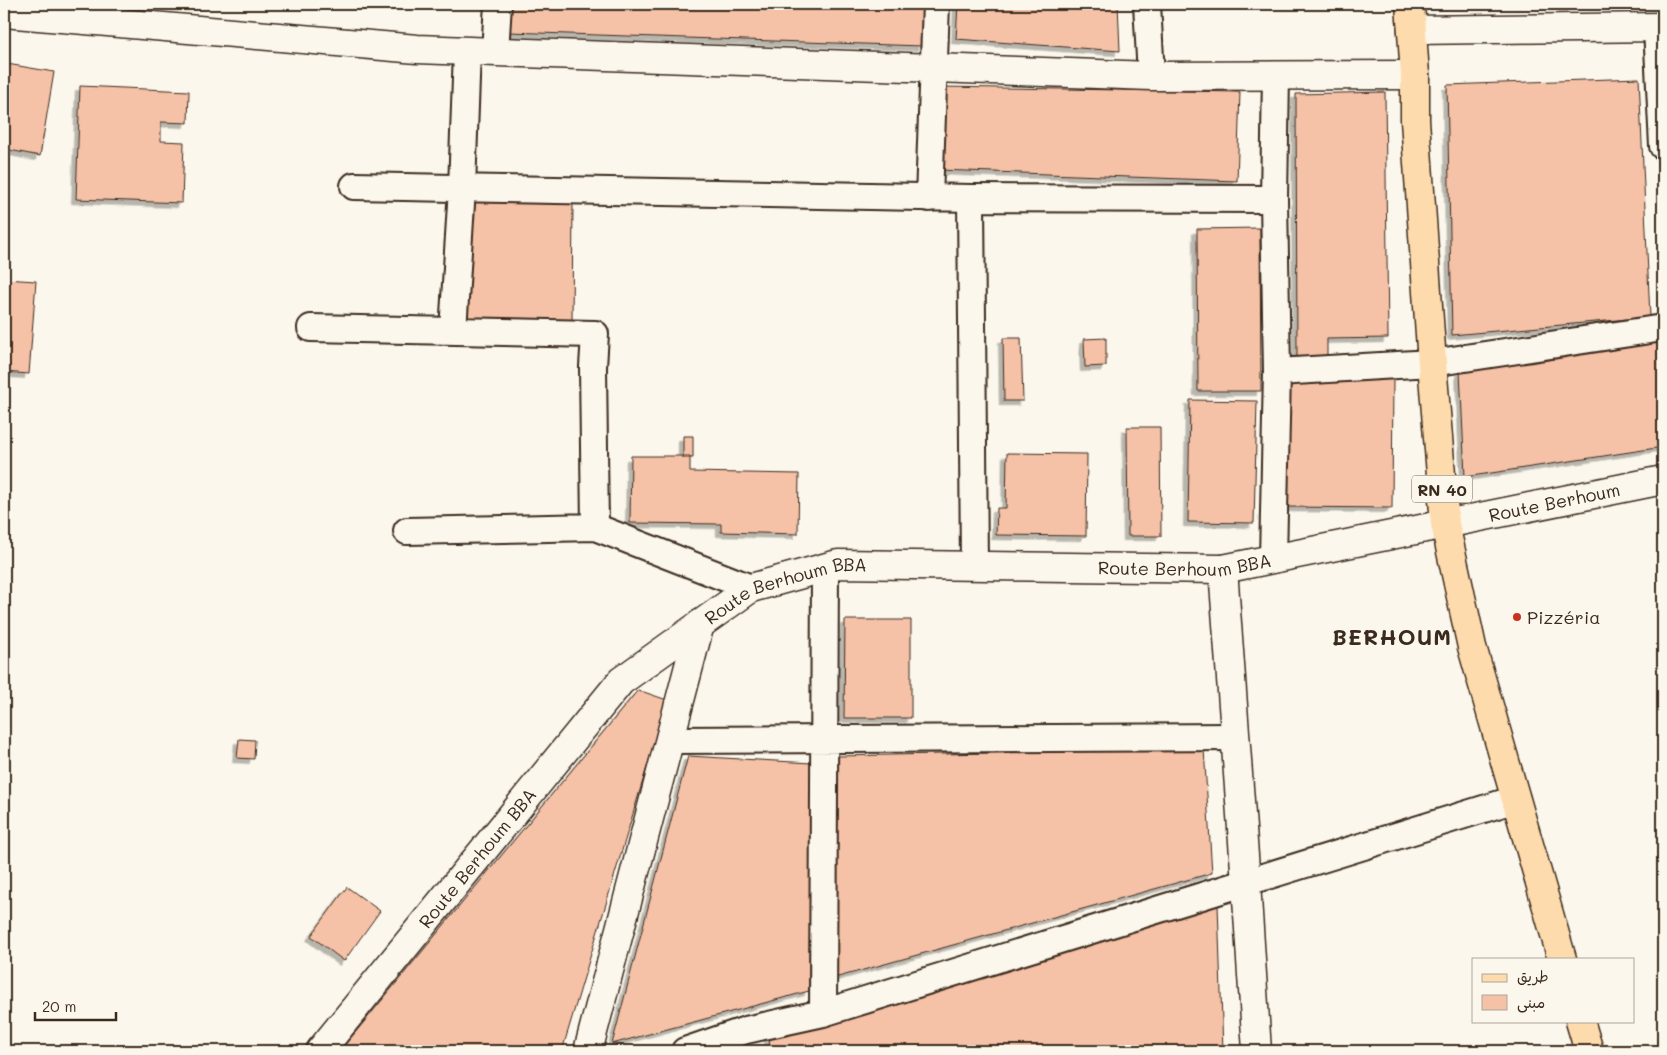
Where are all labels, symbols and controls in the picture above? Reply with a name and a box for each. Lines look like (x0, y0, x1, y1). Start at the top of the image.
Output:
road number: RN 40 (1412, 476, 1472, 502)
street label: Route Berhoum (1486, 477, 1622, 527)
street label: Route Berhoum BBA (1098, 548, 1273, 582)
street label: Route Berhoum BBA (699, 551, 867, 630)
place label: Pizzéria (1527, 605, 1600, 629)
marker: Pizzéria (1511, 611, 1523, 623)
district label: BERHOUM (1332, 622, 1452, 651)
street label: Route Berhoum BBA (413, 783, 541, 933)
legend (1472, 958, 1634, 1022)
text: طريق (1517, 966, 1549, 986)
scale bar (35, 990, 116, 1022)
text: مبنى (1517, 992, 1545, 1013)
text: 20 m (42, 996, 76, 1016)

